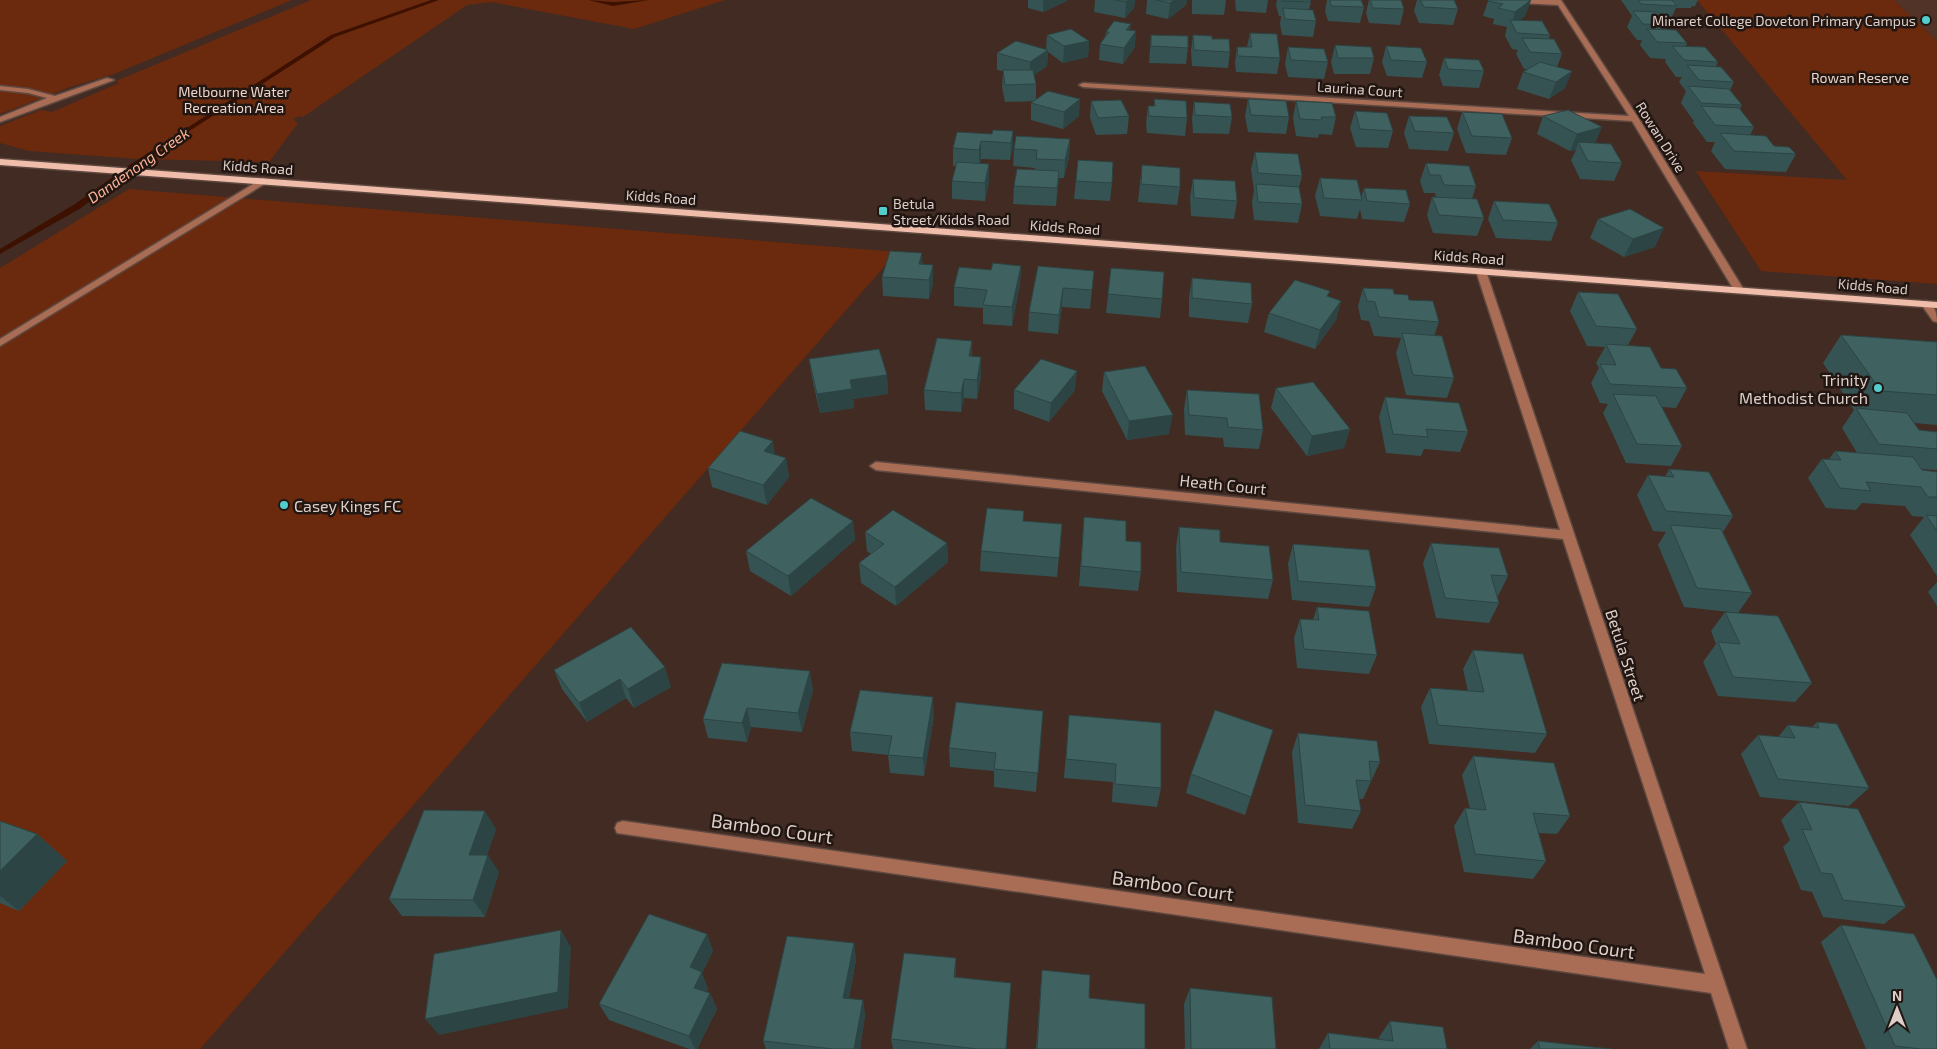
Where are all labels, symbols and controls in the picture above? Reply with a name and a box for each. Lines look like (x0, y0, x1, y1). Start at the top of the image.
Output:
place label: Minaret College Doveton Primary Campus (1652, 12, 1916, 29)
marker: Minaret College Doveton Primary Campus (1920, 14, 1932, 26)
park label: Rowan Reserve (1811, 69, 1909, 86)
street label: Laurina Court (1317, 78, 1403, 100)
park label: Melbourne Water Recreation Area (178, 83, 290, 116)
street label: Rowan Drive (1633, 99, 1689, 175)
water label: Dandenong Creek (84, 123, 192, 207)
street label: Kidds Road (222, 156, 294, 178)
street label: Kidds Road (625, 186, 697, 208)
place label: Betula Street/Kidds Road (893, 195, 1009, 228)
marker: Betula Street/Kidds Road (877, 205, 889, 217)
street label: Kidds Road (1029, 216, 1101, 238)
street label: Kidds Road (1433, 246, 1505, 268)
street label: Kidds Road (1837, 274, 1909, 298)
place label: Trinity Methodist Church (1739, 370, 1869, 407)
marker: Trinity Methodist Church (1872, 382, 1884, 394)
street label: Heath Court (1179, 470, 1267, 498)
place label: Casey Kings FC (294, 496, 401, 515)
marker: Casey Kings FC (278, 499, 290, 511)
street label: Betula Street (1602, 607, 1650, 703)
street label: Bamboo Court (710, 808, 834, 848)
street label: Bamboo Court (1111, 865, 1235, 905)
street label: Bamboo Court (1512, 923, 1636, 963)
north arrow (1872, 984, 1922, 1034)
text: N (1892, 987, 1902, 1004)

